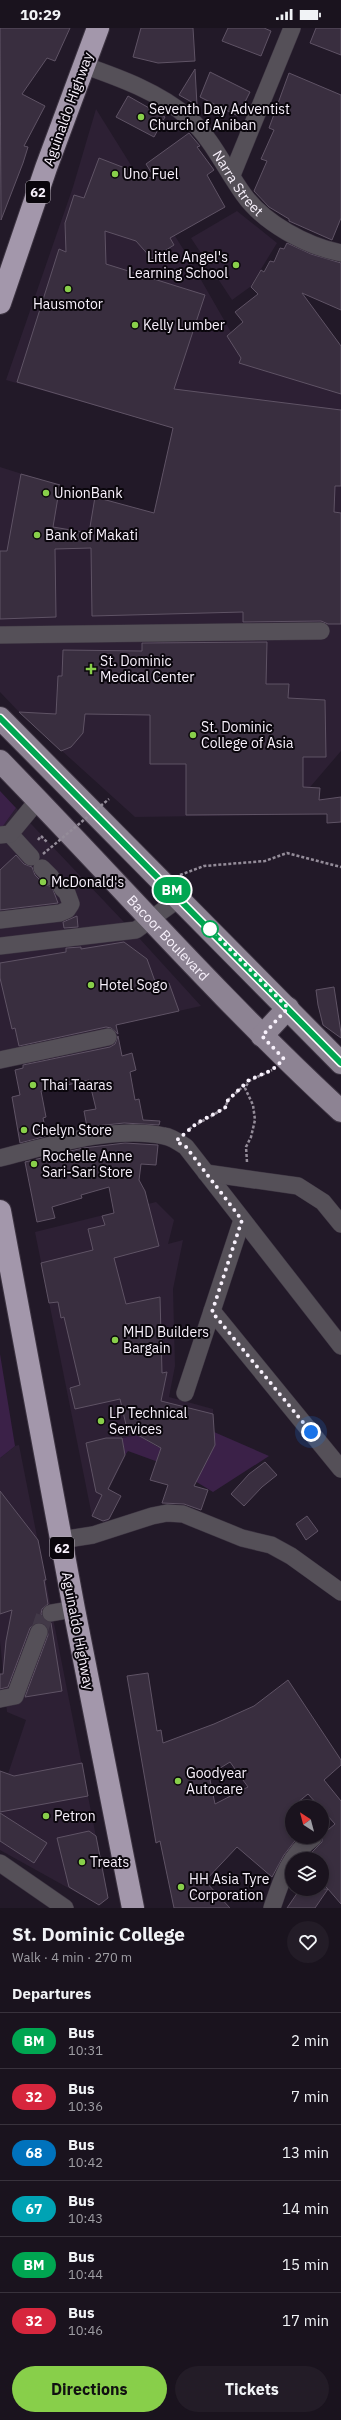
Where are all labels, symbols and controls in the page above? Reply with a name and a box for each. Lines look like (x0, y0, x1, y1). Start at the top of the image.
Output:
text: 10:29 (20, 5, 61, 24)
street label: Aguinaldo Highway (39, 50, 97, 168)
place label: Seventh Day Adventist Church of Aniban (149, 100, 290, 134)
marker: Seventh Day Adventist Church of Aniban (136, 112, 146, 122)
street label: Narra Street (209, 147, 267, 220)
place label: Uno Fuel (123, 165, 179, 183)
marker: Uno Fuel (110, 169, 120, 179)
road number: 62 (26, 181, 50, 203)
place label: Little Angel's Learning School (128, 248, 228, 282)
marker: Little Angel's Learning School (231, 260, 241, 270)
marker: Hausmotor (63, 284, 73, 294)
place label: Hausmotor (33, 295, 103, 313)
place label: Kelly Lumber (143, 316, 225, 334)
marker: Kelly Lumber (130, 320, 140, 330)
place label: UnionBank (54, 484, 123, 502)
marker: UnionBank (41, 488, 51, 498)
place label: Bank of Makati (45, 526, 138, 544)
marker: Bank of Makati (32, 530, 42, 540)
place label: St. Dominic Medical Center (100, 652, 194, 686)
marker: St. Dominic Medical Center (85, 663, 97, 675)
place label: St. Dominic College of Asia (201, 718, 294, 752)
marker: St. Dominic College of Asia (188, 730, 198, 740)
place label: McDonald's (51, 873, 124, 891)
marker: McDonald's (38, 877, 48, 887)
line badge: BM (154, 877, 190, 903)
text: BM (162, 881, 182, 899)
street label: Bacoor Boulevard (123, 891, 213, 985)
unlabelled marker (201, 920, 219, 938)
place label: Hotel Sogo (99, 976, 168, 994)
marker: Hotel Sogo (86, 980, 96, 990)
place label: Thai Taaras (41, 1076, 113, 1094)
marker: Thai Taaras (28, 1080, 38, 1090)
place label: Chelyn Store (32, 1121, 112, 1139)
marker: Chelyn Store (19, 1125, 29, 1135)
place label: Rochelle Anne Sari-Sari Store (42, 1147, 133, 1181)
marker: Rochelle Anne Sari-Sari Store (29, 1159, 39, 1169)
place label: MHD Builders Bargain (123, 1323, 209, 1357)
marker: MHD Builders Bargain (110, 1335, 120, 1345)
place label: LP Technical Services (109, 1404, 188, 1438)
marker: LP Technical Services (96, 1416, 106, 1426)
your location (301, 1422, 321, 1442)
road number: 62 (50, 1537, 74, 1559)
street label: Aguinaldo Highway (58, 1570, 98, 1692)
place label: Goodyear Autocare (186, 1764, 247, 1798)
marker: Goodyear Autocare (173, 1776, 183, 1786)
north arrow (285, 1800, 329, 1844)
map controls (285, 1800, 329, 1896)
place label: Petron (54, 1807, 96, 1825)
marker: Petron (41, 1811, 51, 1821)
button: layers (285, 1852, 329, 1896)
place label: Treats (90, 1853, 130, 1871)
marker: Treats (77, 1857, 87, 1867)
place label: HH Asia Tyre Corporation (189, 1870, 270, 1904)
marker: HH Asia Tyre Corporation (176, 1882, 186, 1892)
button: heart (287, 1921, 329, 1963)
text: St. Dominic College (12, 1922, 185, 1946)
text: Walk · 4 min · 270 m (12, 1949, 132, 1966)
text: Departures (12, 1984, 91, 2003)
text: Bus (68, 2023, 95, 2042)
text: 2 min (291, 2031, 329, 2050)
text: BM (24, 2032, 44, 2050)
text: 10:31 (68, 2042, 103, 2059)
text: Bus (68, 2079, 95, 2098)
text: 7 min (291, 2087, 329, 2106)
text: 32 (26, 2088, 42, 2106)
text: 10:36 (68, 2098, 103, 2115)
text: Bus (68, 2135, 95, 2154)
text: 13 min (282, 2143, 329, 2162)
text: 68 (26, 2144, 42, 2162)
text: 10:42 (68, 2154, 103, 2171)
text: Bus (68, 2191, 95, 2210)
text: 14 min (282, 2199, 329, 2218)
text: 67 (26, 2200, 42, 2218)
text: 10:43 (68, 2210, 103, 2227)
text: Bus (68, 2247, 95, 2266)
text: 15 min (282, 2255, 329, 2274)
text: BM (24, 2256, 44, 2274)
text: 10:44 (68, 2266, 103, 2283)
text: Bus (68, 2303, 95, 2322)
text: 17 min (282, 2311, 329, 2330)
text: 32 (26, 2312, 42, 2330)
text: 10:46 (68, 2322, 103, 2339)
button: Directions (12, 2366, 167, 2412)
button: Tickets (175, 2366, 329, 2412)

